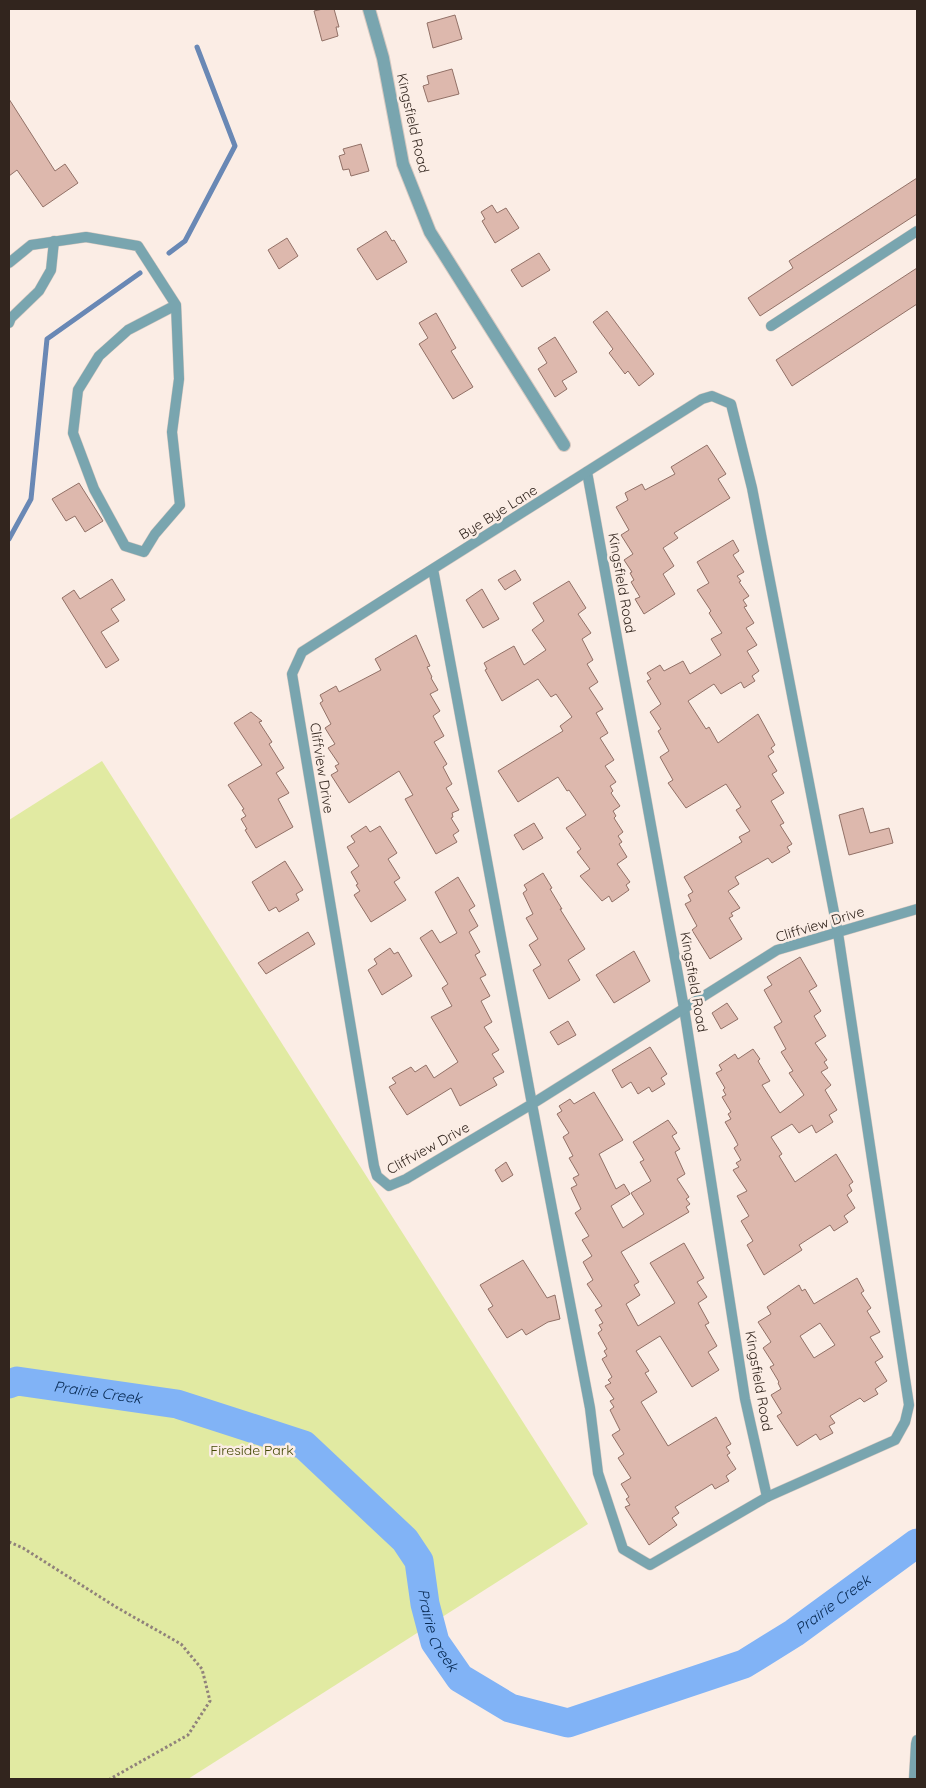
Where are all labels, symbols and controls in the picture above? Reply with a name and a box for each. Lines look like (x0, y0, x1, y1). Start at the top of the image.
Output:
street label: Kingsfield Road (393, 71, 433, 175)
street label: Bye Bye Lane (455, 481, 541, 543)
street label: Kingsfield Road (604, 531, 640, 635)
street label: Cliffview Drive (306, 721, 338, 815)
street label: Cliffview Drive (773, 902, 867, 946)
street label: Kingsfield Road (676, 930, 712, 1034)
street label: Cliffview Drive (383, 1118, 473, 1178)
street label: Kingsfield Road (741, 1329, 777, 1433)
water label: Prairie Creek (52, 1376, 145, 1408)
park label: Fireside Park (210, 1441, 294, 1459)
water label: Prairie Creek (791, 1569, 876, 1638)
water label: Prairie Creek (414, 1587, 464, 1677)

